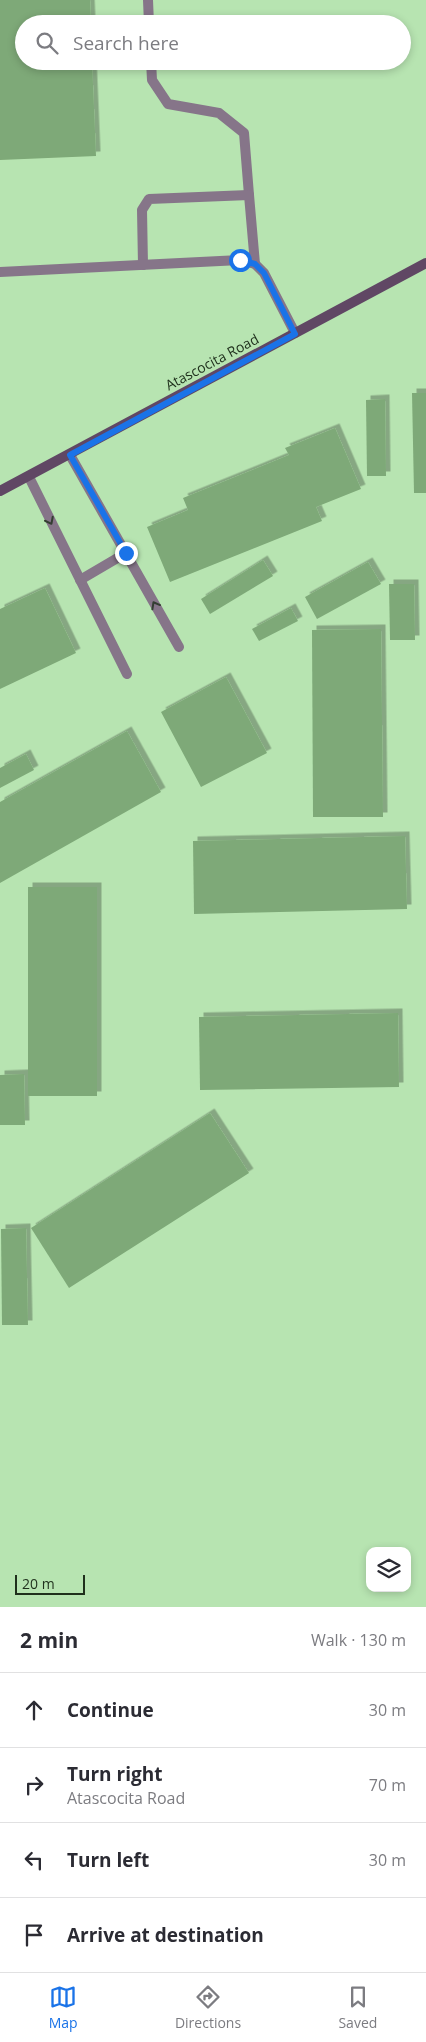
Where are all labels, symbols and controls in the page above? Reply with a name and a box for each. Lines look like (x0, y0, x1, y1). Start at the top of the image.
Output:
search box (15, 15, 411, 70)
icon: search (33, 29, 61, 57)
text: Search here (73, 30, 179, 56)
route start (229, 249, 252, 272)
street label: Atascocita Road (162, 329, 262, 394)
one-way arrow (44, 515, 54, 524)
route end (115, 542, 138, 565)
one-way arrow (151, 601, 161, 610)
map controls (366, 1547, 411, 1592)
button: layers (366, 1547, 411, 1592)
scale bar (15, 1572, 85, 1595)
text: 20 m (22, 1574, 55, 1593)
text: 2 min (20, 1626, 78, 1654)
text: Walk · 130 m (311, 1629, 406, 1651)
icon: ahead (20, 1696, 48, 1724)
text: Continue (67, 1697, 154, 1723)
text: 30 m (369, 1699, 406, 1721)
text: Turn right (67, 1761, 162, 1787)
icon: right (20, 1771, 48, 1799)
text: 70 m (369, 1774, 406, 1796)
text: Atascocita Road (67, 1787, 185, 1809)
icon: left (20, 1846, 48, 1874)
text: Turn left (67, 1847, 149, 1873)
text: 30 m (369, 1849, 406, 1871)
icon: arrive (20, 1921, 48, 1949)
text: Arrive at destination (67, 1922, 264, 1948)
tab: Map (49, 1983, 78, 2032)
tab: Directions (175, 1983, 241, 2032)
tab: Saved (338, 1983, 377, 2032)

